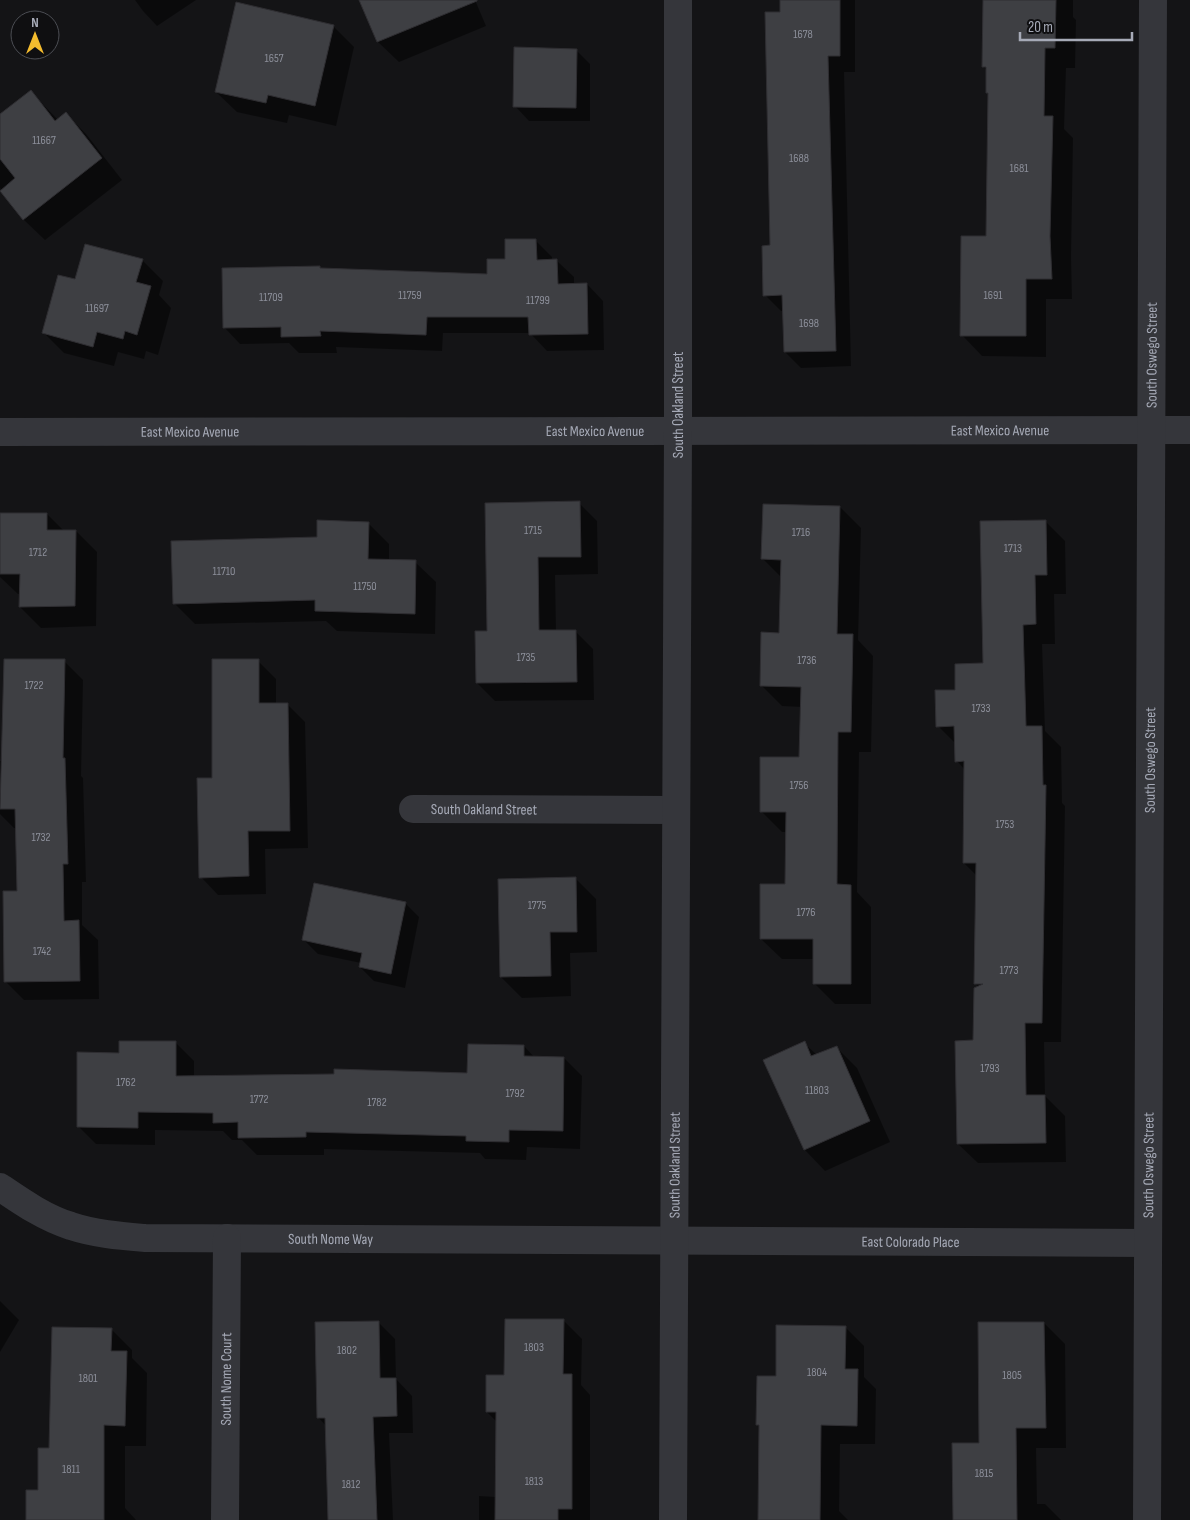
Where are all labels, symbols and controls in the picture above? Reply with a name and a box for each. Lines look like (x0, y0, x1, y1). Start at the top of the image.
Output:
north arrow (10, 10, 60, 60)
scale bar (1020, 10, 1132, 42)
text: N (31, 14, 39, 31)
text: 20 m (1028, 18, 1053, 37)
house number: 1678 (793, 27, 813, 42)
house number: 1657 (264, 51, 284, 66)
house number: 11667 (32, 133, 56, 148)
house number: 1688 (789, 151, 809, 166)
house number: 1681 (1010, 161, 1029, 176)
house number: 11759 (398, 288, 422, 303)
house number: 1691 (984, 288, 1003, 303)
house number: 11709 (259, 290, 283, 305)
house number: 11799 (526, 293, 550, 308)
house number: 11697 (85, 301, 109, 316)
street label: South Oswego Street (1142, 302, 1161, 408)
house number: 1698 (799, 316, 819, 331)
street label: South Oakland Street (668, 351, 688, 458)
street label: East Mexico Avenue (546, 421, 644, 441)
street label: East Mexico Avenue (951, 421, 1049, 440)
street label: East Mexico Avenue (141, 422, 239, 441)
house number: 1715 (524, 523, 542, 538)
house number: 1716 (792, 525, 810, 540)
house number: 1713 (1004, 541, 1022, 556)
house number: 1712 (29, 545, 47, 560)
house number: 11710 (213, 564, 235, 579)
house number: 11750 (353, 579, 377, 594)
house number: 1735 (517, 650, 536, 665)
house number: 1736 (797, 653, 817, 668)
house number: 1722 (25, 678, 43, 693)
house number: 1733 (971, 701, 991, 716)
street label: South Oswego Street (1140, 707, 1160, 813)
house number: 1756 (789, 778, 809, 793)
street label: South Oakland Street (431, 800, 538, 819)
house number: 1753 (996, 817, 1014, 832)
house number: 1732 (32, 830, 51, 845)
house number: 1775 (528, 898, 546, 913)
house number: 1776 (796, 905, 816, 920)
house number: 1742 (33, 944, 51, 959)
house number: 1773 (1000, 963, 1018, 978)
house number: 1793 (980, 1061, 1000, 1076)
house number: 1762 (116, 1075, 136, 1090)
house number: 11803 (805, 1083, 829, 1098)
house number: 1792 (505, 1086, 525, 1101)
house number: 1772 (250, 1092, 268, 1107)
house number: 1782 (367, 1095, 387, 1110)
street label: South Oakland Street (665, 1111, 684, 1218)
street label: South Oswego Street (1139, 1112, 1158, 1218)
street label: South Nome Way (288, 1229, 373, 1249)
street label: East Colorado Place (861, 1232, 960, 1252)
street label: South Nome Court (216, 1332, 236, 1426)
house number: 1803 (524, 1340, 544, 1355)
house number: 1802 (337, 1343, 357, 1358)
house number: 1804 (807, 1365, 827, 1380)
house number: 1805 (1002, 1368, 1022, 1383)
house number: 1801 (78, 1371, 98, 1386)
house number: 1811 (62, 1462, 81, 1477)
house number: 1815 (975, 1466, 993, 1481)
house number: 1813 (525, 1474, 543, 1489)
house number: 1812 (342, 1477, 360, 1492)

